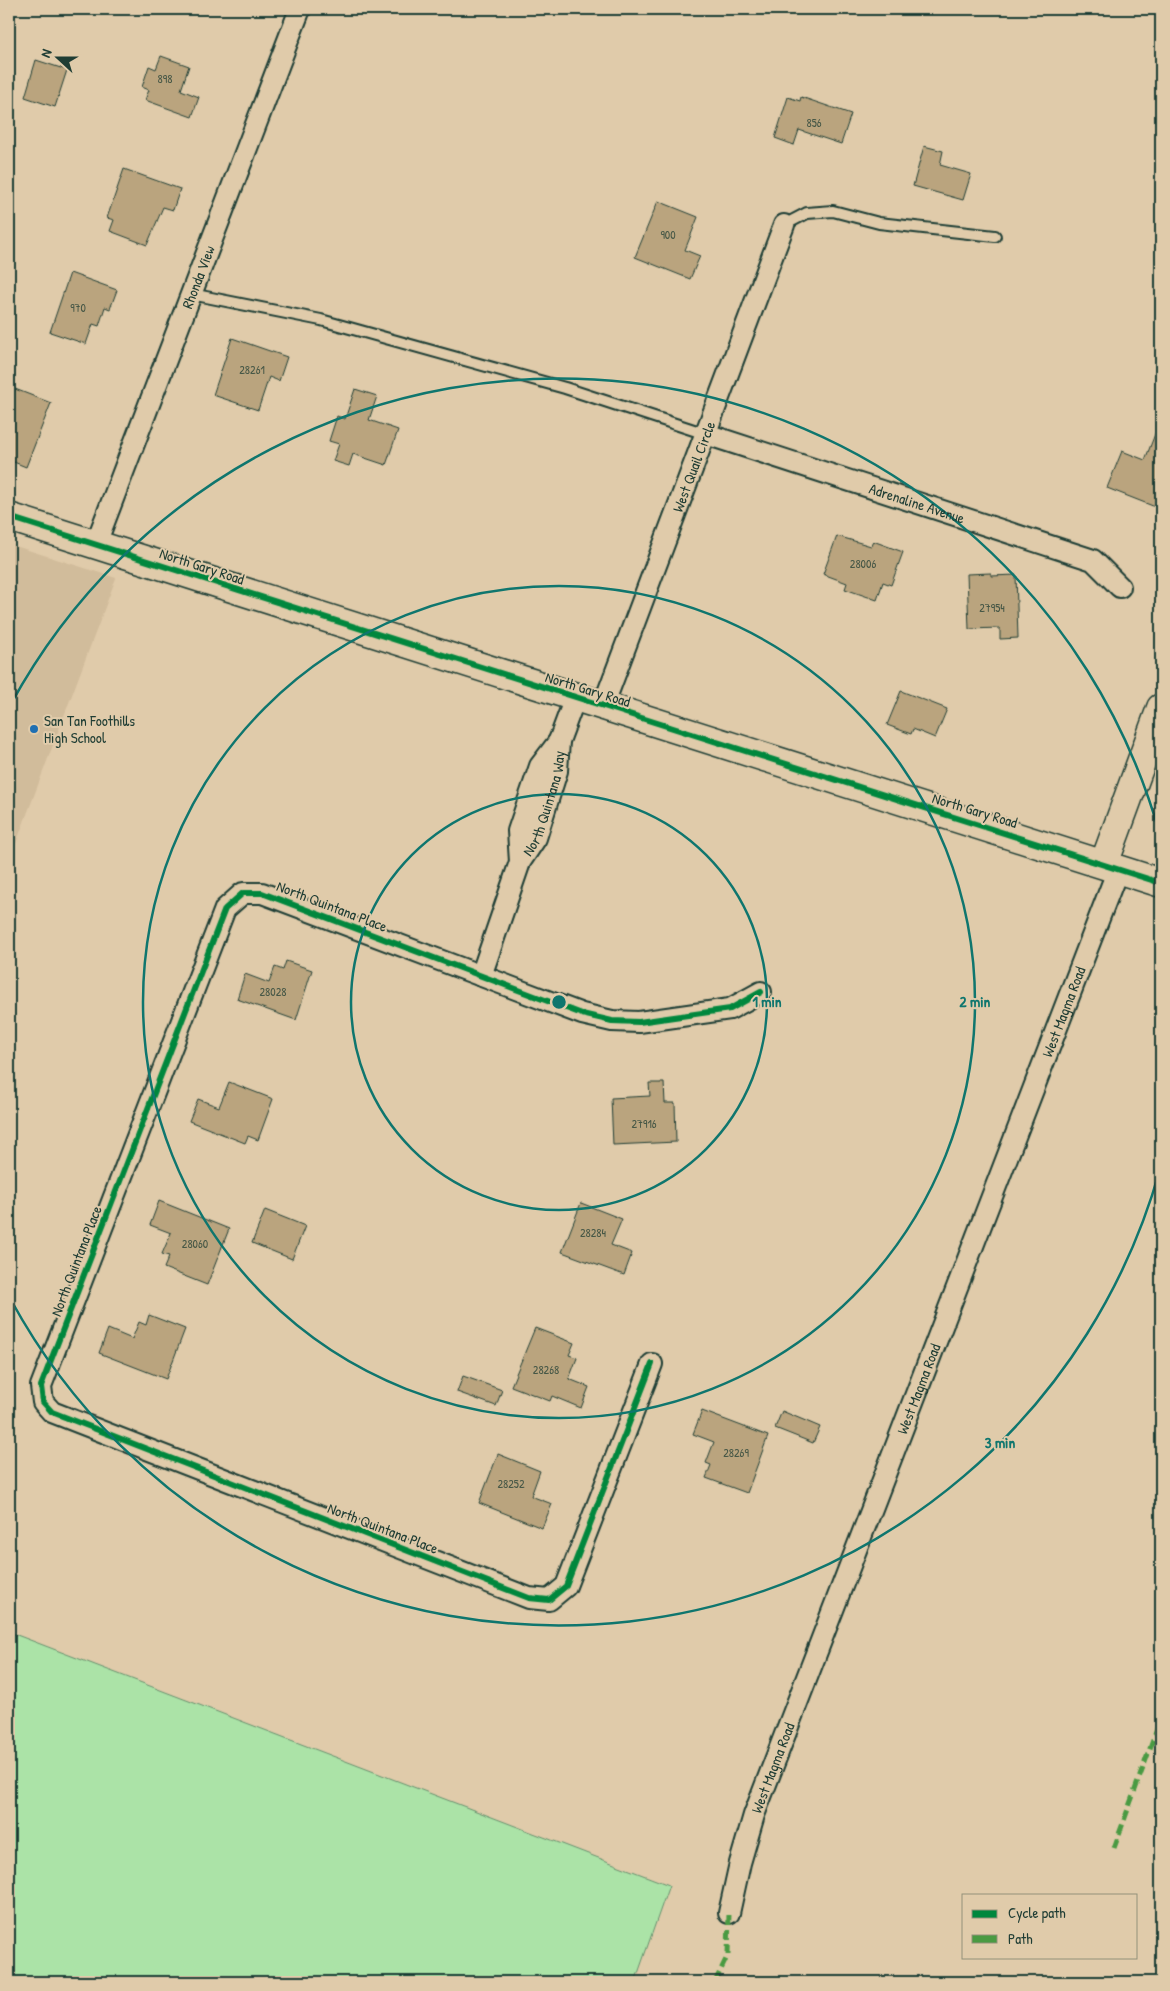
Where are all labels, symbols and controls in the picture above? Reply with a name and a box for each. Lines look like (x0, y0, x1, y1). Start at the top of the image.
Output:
north arrow (32, 32, 82, 82)
text: N (35, 46, 56, 60)
house number: 898 (158, 70, 172, 87)
house number: 856 (806, 114, 822, 131)
house number: 900 (660, 226, 676, 243)
street label: Rhonda View (176, 242, 219, 311)
house number: 970 (70, 299, 86, 316)
house number: 28261 (239, 361, 265, 378)
street label: West Quail Circle (667, 418, 720, 515)
street label: Adrenaline Avenue (867, 477, 968, 528)
street label: North Gary Road (157, 542, 247, 590)
house number: 28006 (850, 555, 876, 572)
house number: 27954 (979, 599, 1005, 616)
street label: North Gary Road (543, 666, 633, 712)
place label: San Tan Foothills High School (44, 710, 135, 748)
marker: San Tan Foothills High School (28, 723, 40, 735)
street label: North Quintana Way (517, 750, 569, 860)
street label: North Gary Road (930, 787, 1020, 833)
street label: North Quintana Place (274, 875, 390, 937)
street label: West Magma Road (1036, 963, 1090, 1060)
house number: 28028 (259, 983, 287, 1000)
text: 1 min (752, 991, 782, 1012)
text: 2 min (960, 991, 991, 1012)
centre of rings (550, 993, 568, 1011)
house number: 27916 (631, 1115, 657, 1132)
street label: North Quintana Place (45, 1203, 107, 1319)
house number: 28284 (580, 1224, 607, 1241)
house number: 28060 (182, 1235, 208, 1252)
street label: West Magma Road (891, 1340, 945, 1437)
house number: 28268 (533, 1361, 559, 1378)
text: 3 min (985, 1432, 1015, 1453)
house number: 28269 (723, 1444, 749, 1461)
house number: 28252 (497, 1475, 525, 1492)
street label: North Quintana Place (325, 1497, 441, 1559)
street label: West Magma Road (745, 1719, 799, 1816)
legend (962, 1894, 1138, 1958)
text: Cycle path (1008, 1902, 1066, 1923)
text: Path (1008, 1928, 1033, 1949)

